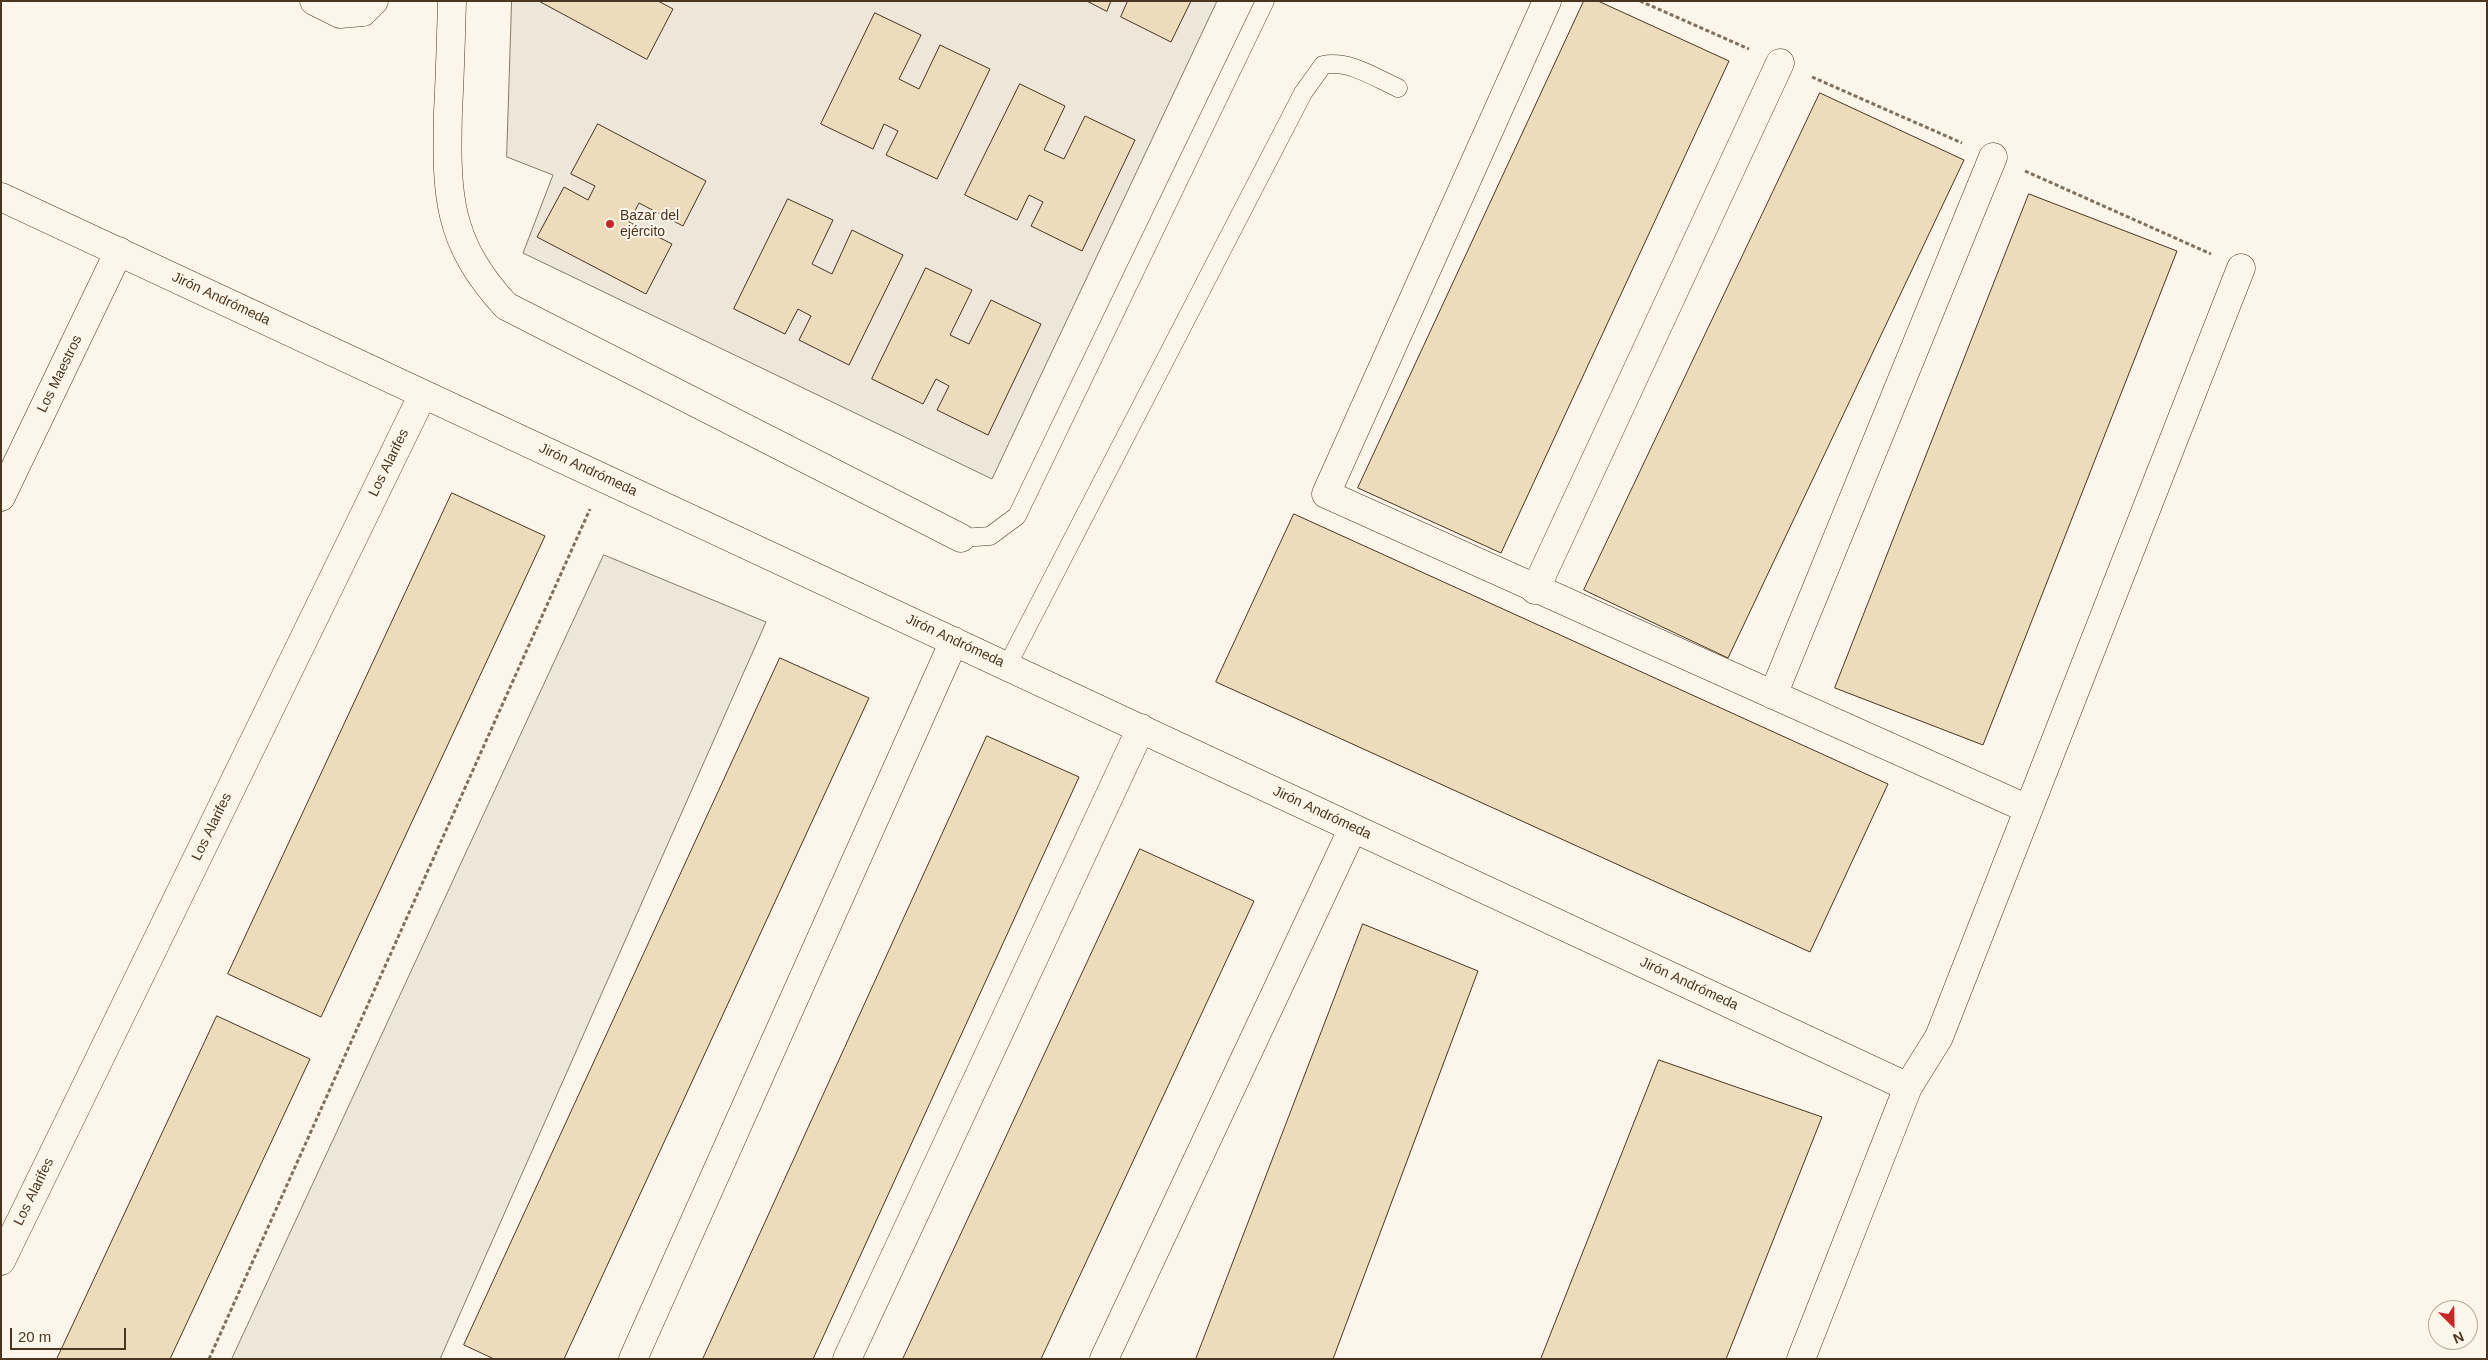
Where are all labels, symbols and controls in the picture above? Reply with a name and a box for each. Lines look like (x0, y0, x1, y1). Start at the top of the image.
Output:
place label: Bazar del ejército (620, 208, 679, 240)
marker: Bazar del ejército (604, 218, 616, 230)
street label: Jirón Andrómeda (169, 269, 273, 329)
street label: Los Maestros (34, 333, 86, 415)
street label: Los Alarifes (365, 426, 413, 500)
street label: Jirón Andrómeda (536, 440, 640, 500)
street label: Jirón Andrómeda (903, 611, 1007, 671)
street label: Jirón Andrómeda (1270, 783, 1374, 843)
street label: Los Alarifes (188, 790, 236, 864)
street label: Jirón Andrómeda (1637, 954, 1741, 1014)
street label: Los Alarifes (10, 1155, 58, 1229)
north arrow (2428, 1300, 2478, 1350)
scale bar (12, 1318, 129, 1350)
text: 20 m (18, 1328, 51, 1345)
text: N (2451, 1329, 2466, 1347)

